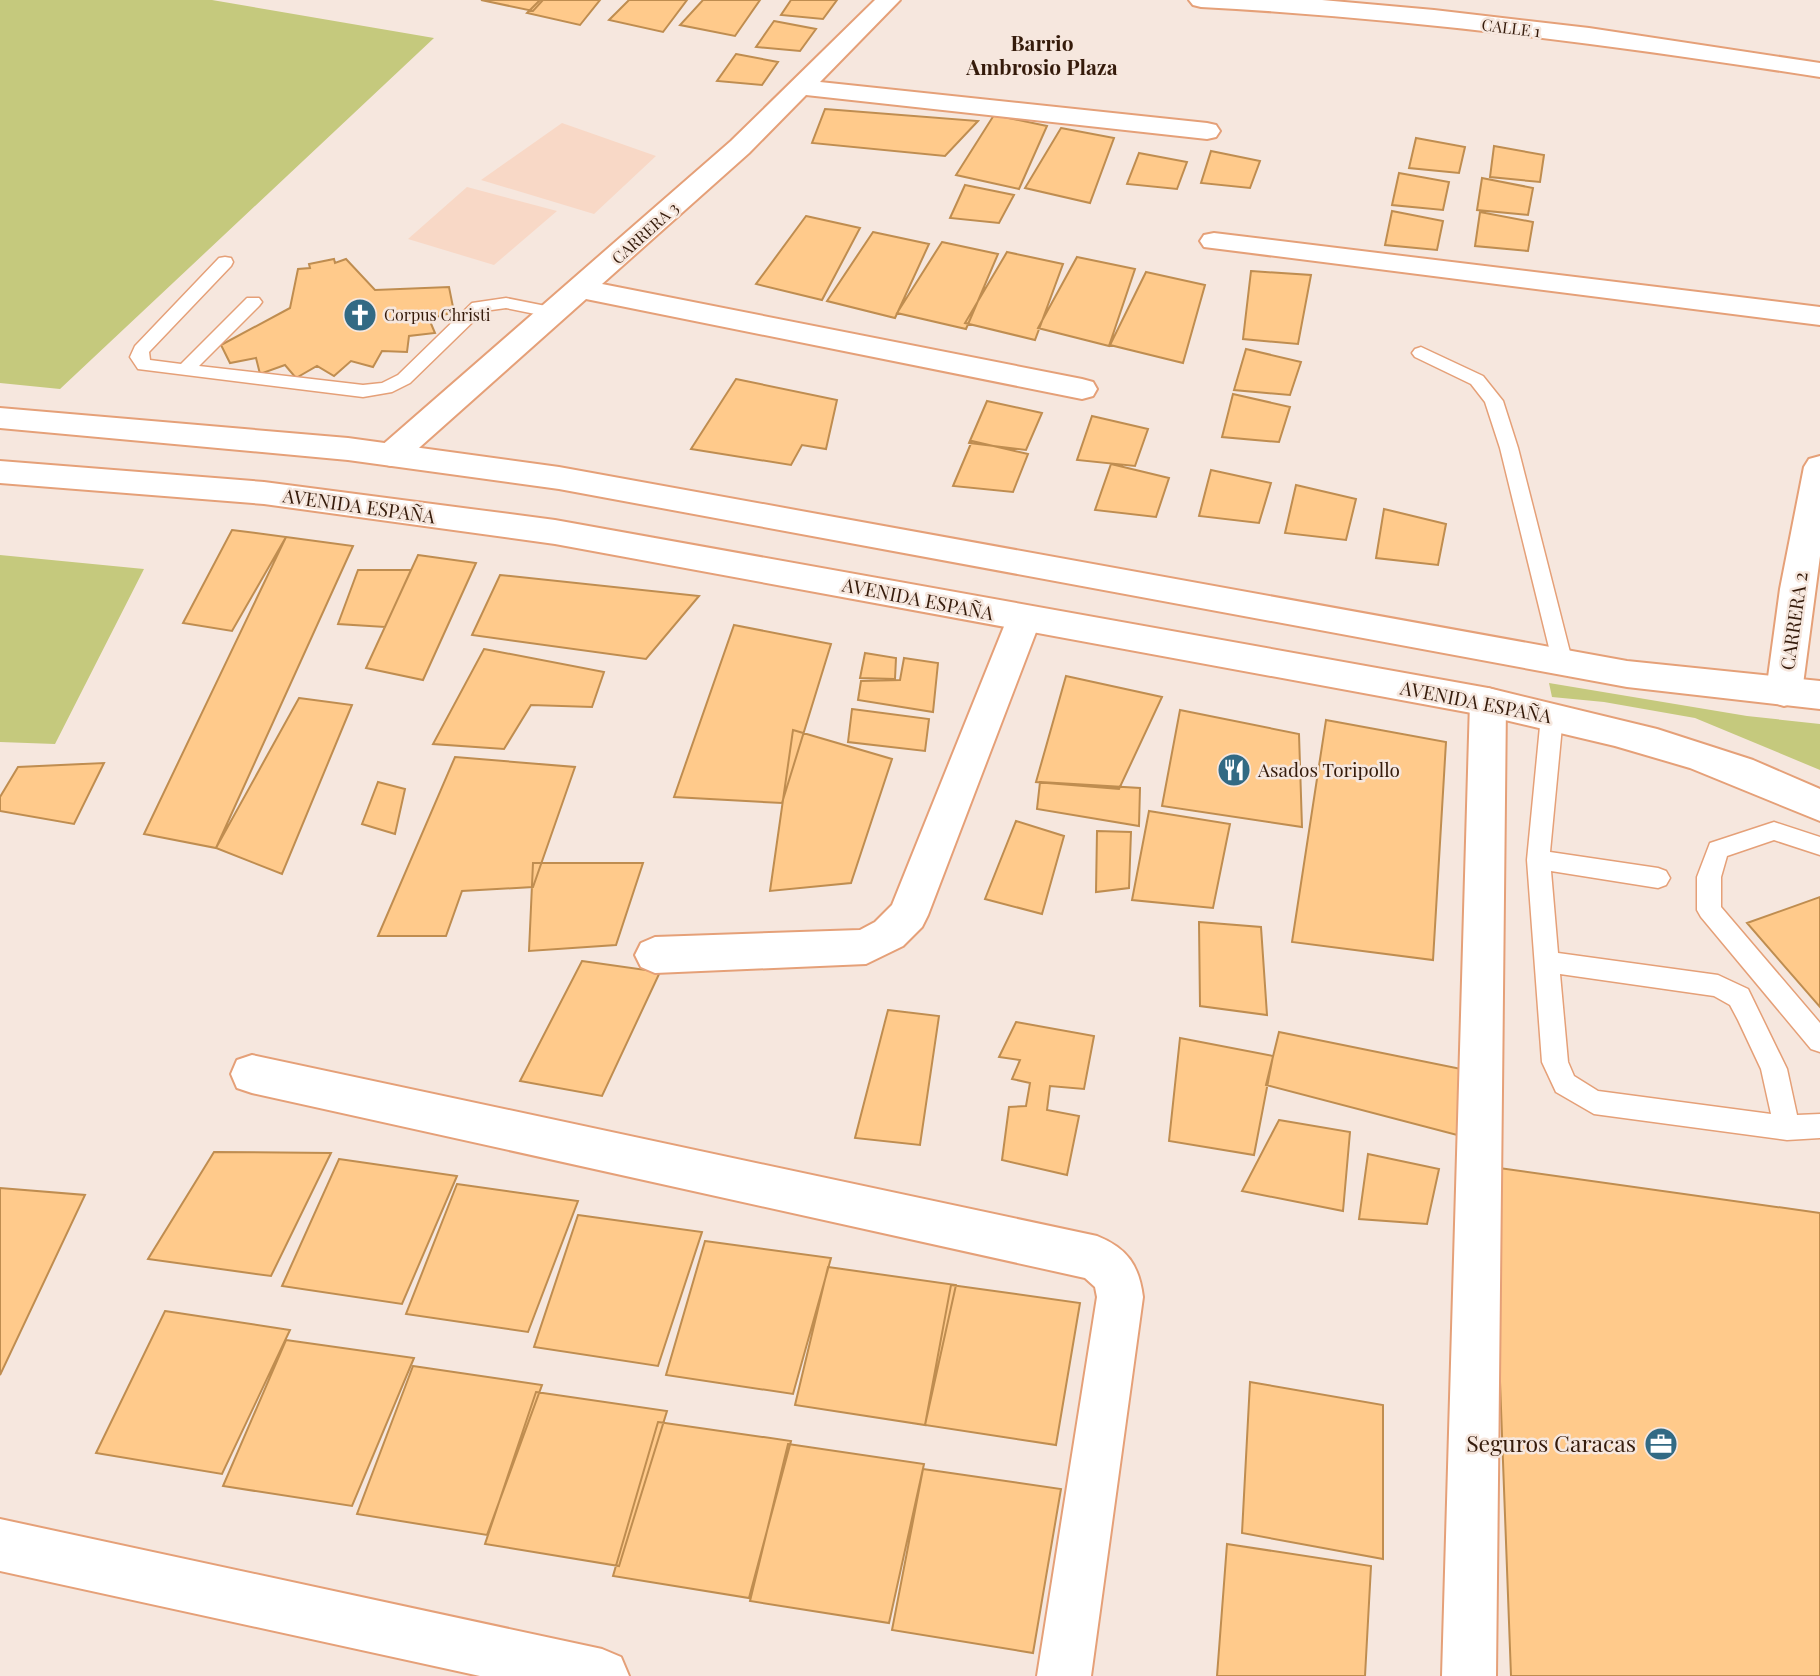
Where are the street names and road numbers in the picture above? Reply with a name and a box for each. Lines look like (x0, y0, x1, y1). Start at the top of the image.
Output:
street label: CALLE 1 (1480, 13, 1542, 42)
street label: CARRERA 3 (607, 197, 682, 268)
street label: AVENIDA ESPAÑA (280, 481, 438, 529)
street label: AVENIDA ESPAÑA (839, 570, 997, 626)
street label: CARRERA 2 (1773, 570, 1813, 672)
street label: AVENIDA ESPAÑA (1397, 673, 1555, 729)

